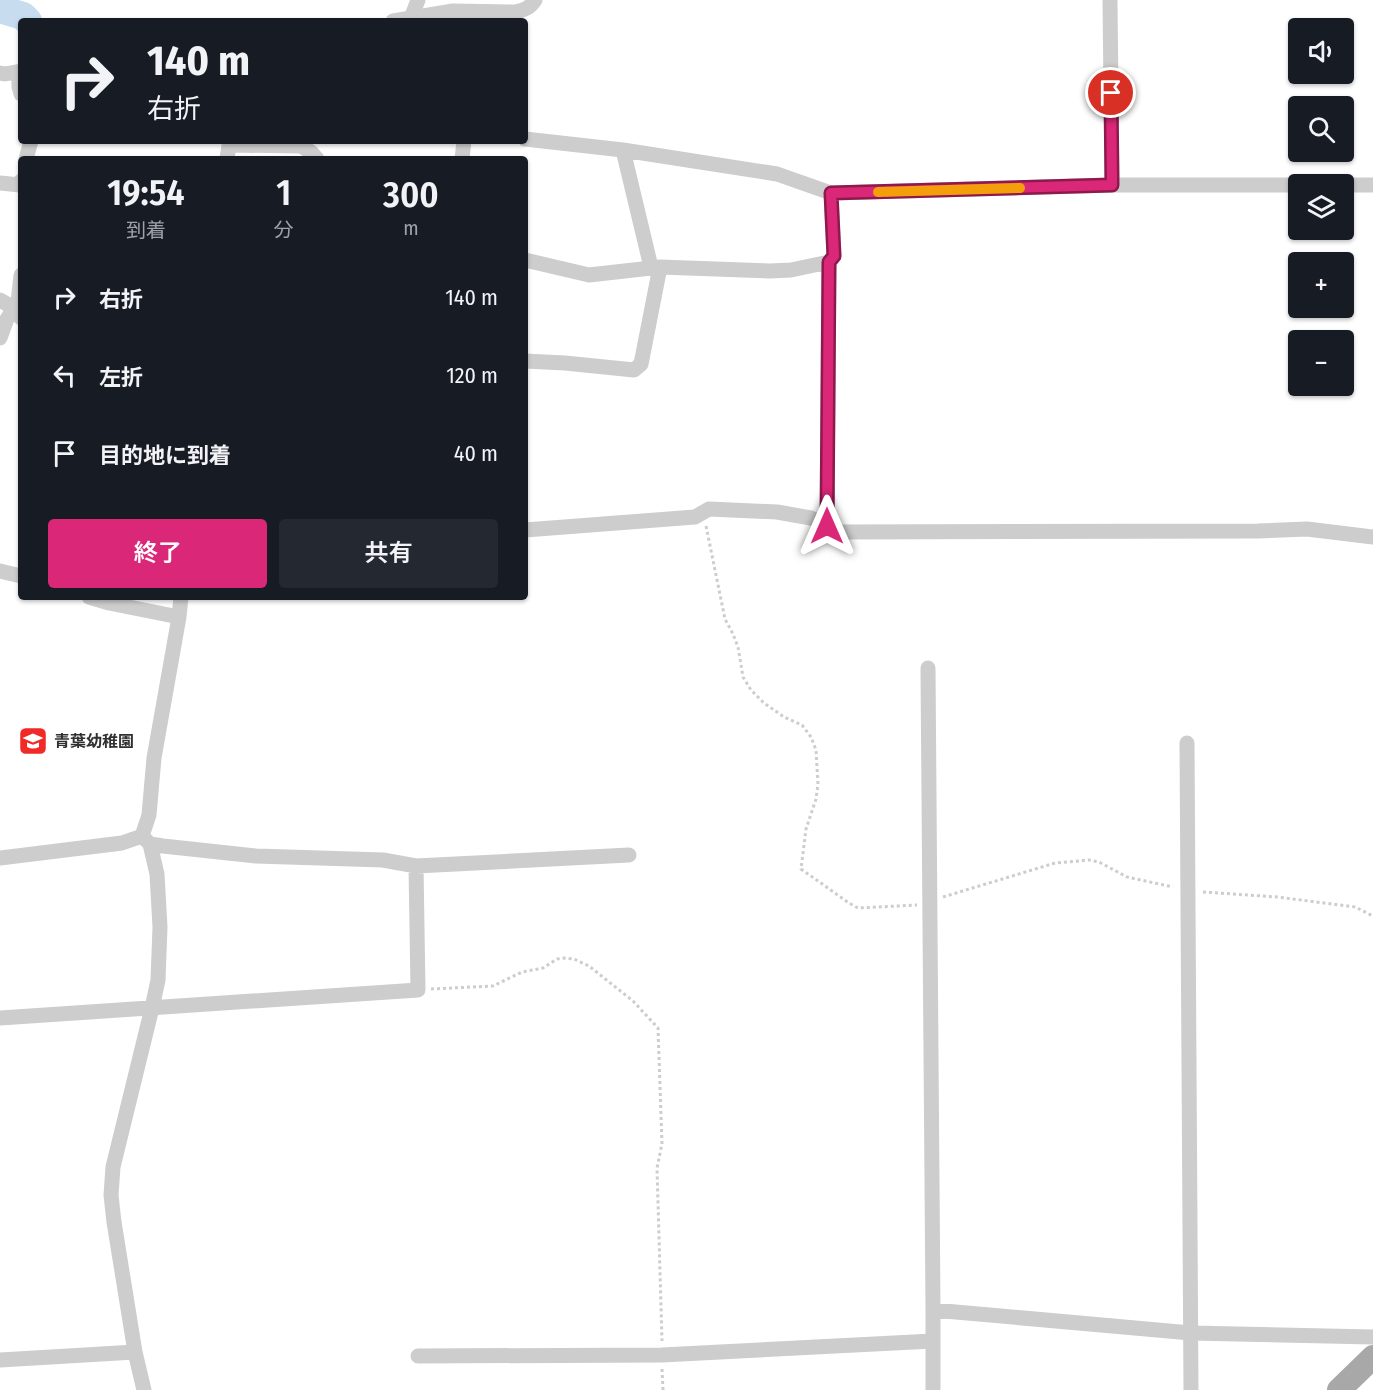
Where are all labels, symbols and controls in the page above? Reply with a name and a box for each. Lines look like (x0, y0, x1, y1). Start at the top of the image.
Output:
map controls (1288, 18, 1354, 396)
button: sound (1288, 18, 1354, 84)
text: 140 m (147, 36, 250, 86)
icon: right (48, 42, 126, 120)
pin (1085, 67, 1136, 118)
icon: arrive (1094, 76, 1127, 109)
text: 右折 (147, 93, 201, 125)
button: search (1288, 96, 1354, 162)
text: 19:54 (107, 171, 185, 215)
text: 1 (276, 171, 291, 215)
text: 300 (383, 173, 439, 217)
button: layers (1288, 174, 1354, 240)
text: m (403, 216, 419, 240)
text: 到着 (126, 218, 166, 242)
text: 分 (274, 218, 294, 242)
button: + (1288, 252, 1354, 318)
icon: right (48, 281, 81, 314)
text: 140 m (445, 284, 498, 311)
text: 右折 (99, 286, 143, 313)
button: − (1288, 330, 1354, 396)
icon: left (48, 359, 81, 392)
text: 120 m (446, 362, 498, 389)
text: 左折 (99, 364, 143, 391)
icon: arrive (48, 437, 81, 470)
text: 40 m (454, 440, 498, 467)
text: 目的地に到着 (99, 442, 231, 469)
position arrow (795, 494, 859, 558)
button: 終了 (48, 519, 267, 588)
button: 共有 (279, 519, 498, 588)
school or university icon: 青葉幼稚園 (17, 725, 49, 757)
place label: 青葉幼稚園 (54, 732, 134, 751)

